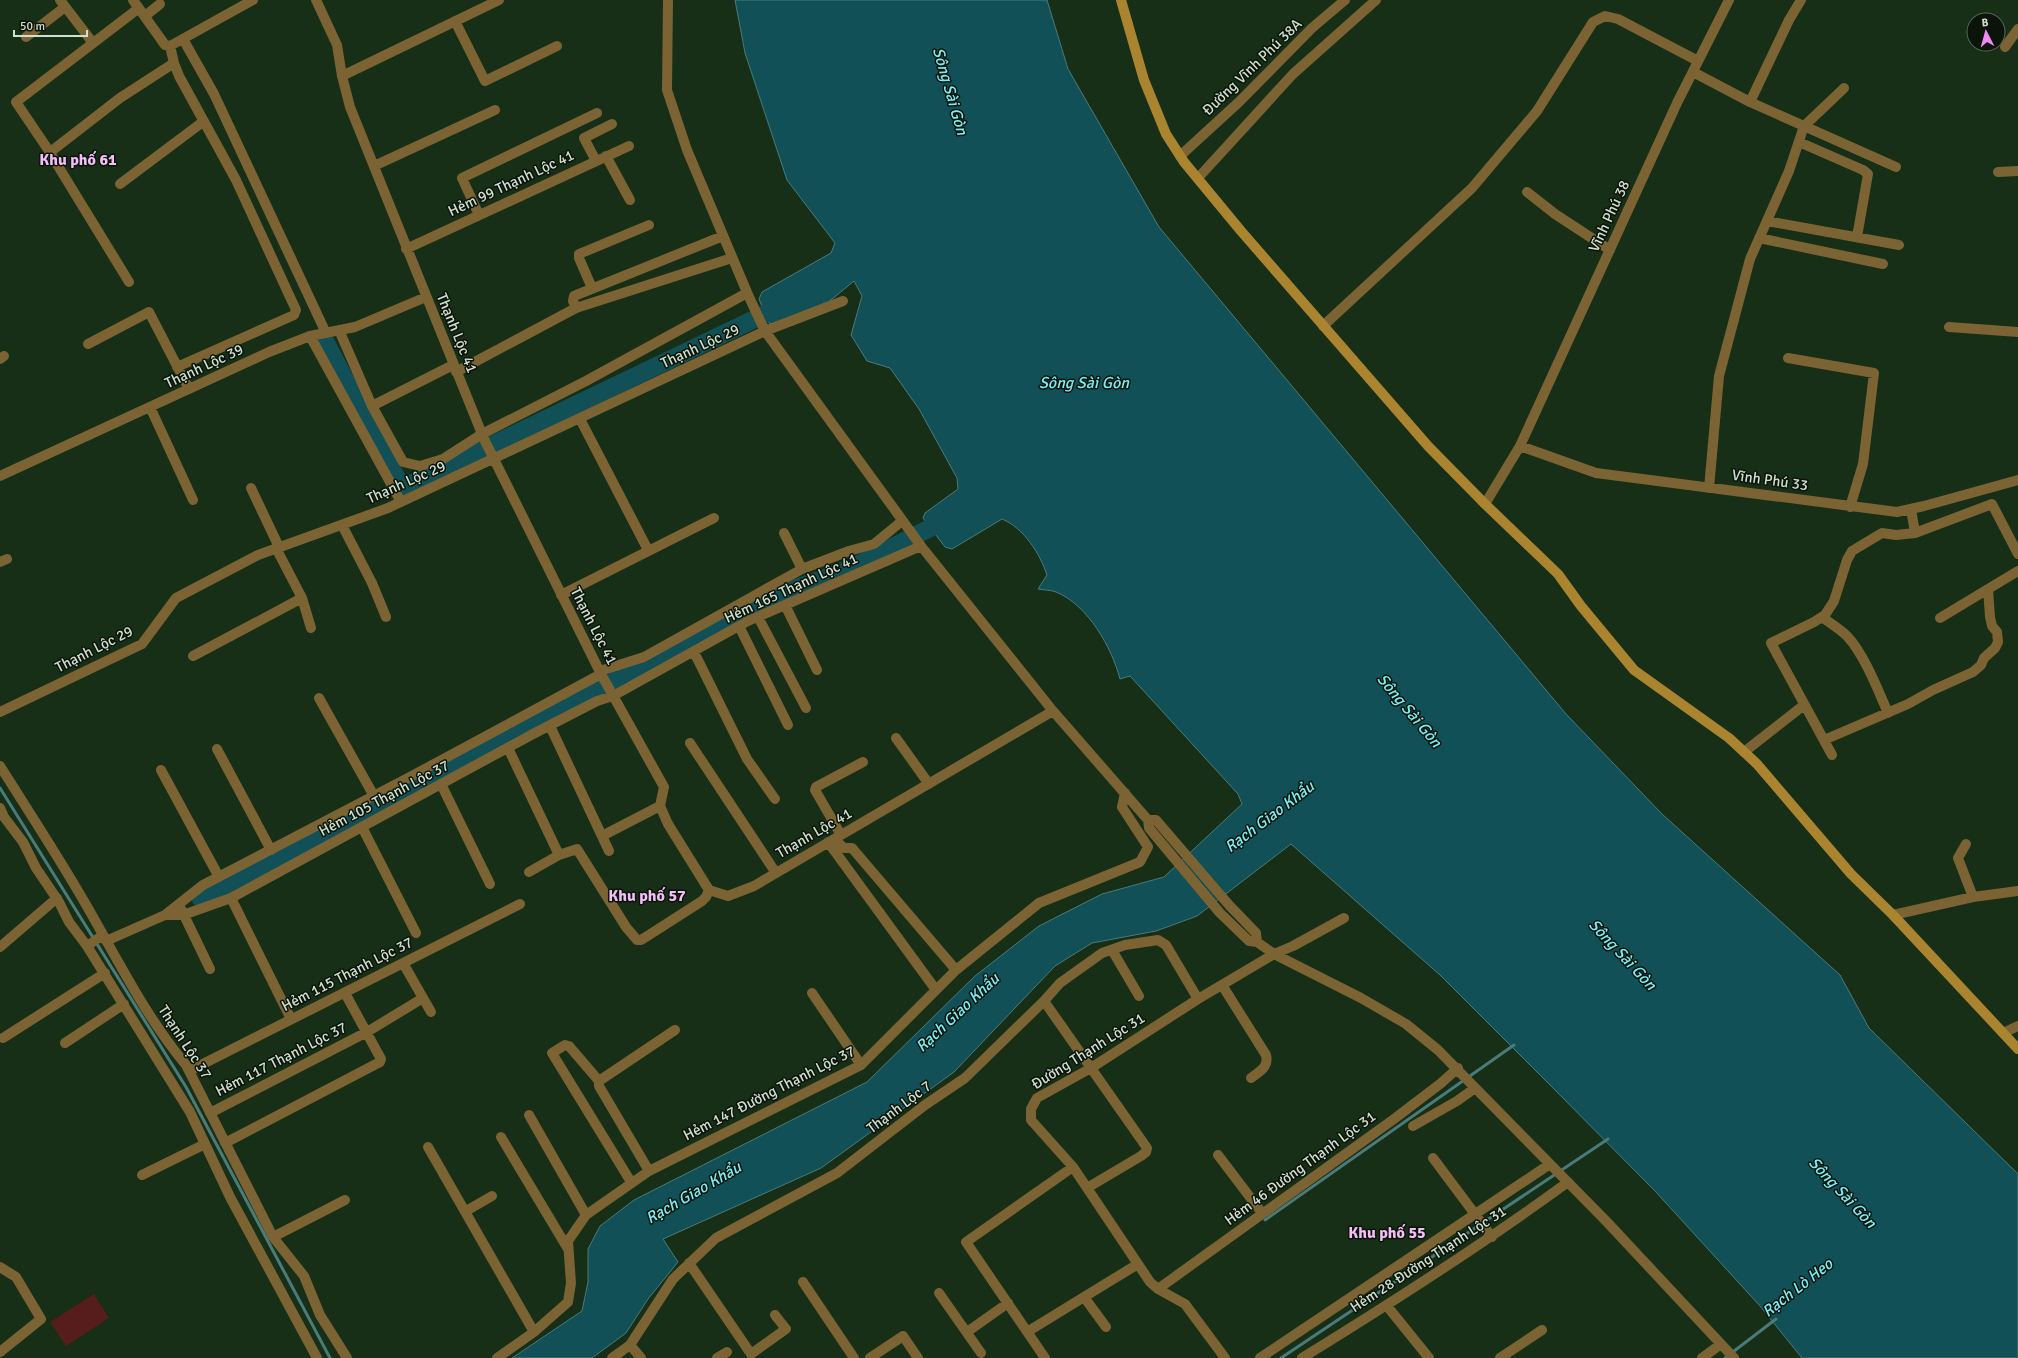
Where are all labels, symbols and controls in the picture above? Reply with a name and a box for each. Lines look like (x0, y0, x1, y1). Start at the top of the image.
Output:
scale bar (14, 12, 87, 38)
north arrow (1966, 12, 2006, 52)
street label: Đường Vĩnh Phú 38A (1199, 15, 1305, 119)
text: B (1981, 16, 1989, 29)
text: 50 m (20, 19, 45, 34)
water label: Sông Sài Gòn (928, 45, 972, 139)
street label: Hẻm 99 Thạnh Lộc 41 (445, 146, 577, 220)
district label: Khu phố 61 (39, 150, 117, 170)
street label: Vĩnh Phú 38 (1585, 177, 1633, 255)
street label: Thạnh Lộc 41 (433, 290, 481, 376)
street label: Thạnh Lộc 29 (658, 320, 742, 372)
street label: Thạnh Lộc 39 (162, 340, 246, 392)
water label: Sông Sài Gòn (1039, 373, 1130, 393)
street label: Thạnh Lộc 29 (364, 457, 448, 507)
street label: Vĩnh Phú 33 (1731, 466, 1809, 494)
street label: Hẻm 165 Thạnh Lộc 41 (721, 549, 861, 627)
street label: Thạnh Lộc 41 (567, 584, 621, 668)
street label: Thạnh Lộc 29 (52, 622, 136, 676)
water label: Sông Sài Gòn (1373, 670, 1447, 753)
street label: Hẻm 105 Thạnh Lộc 37 (316, 756, 452, 840)
water label: Rạch Giao Khẩu (1221, 776, 1319, 857)
street label: Thạnh Lộc 41 (773, 804, 855, 862)
district label: Khu phố 57 (608, 886, 686, 906)
water label: Sông Sài Gòn (1584, 915, 1661, 995)
street label: Hẻm 115 Thạnh Lộc 37 (278, 933, 416, 1015)
water label: Rạch Giao Khẩu (912, 968, 1005, 1057)
street label: Thạnh Lộc 37 (154, 1002, 216, 1082)
street label: Đường Thạnh Lộc 31 (1028, 1009, 1148, 1093)
street label: Hẻm 117 Thạnh Lộc 37 (212, 1018, 350, 1100)
street label: Hẻm 147 Đường Thạnh Lộc 37 (680, 1042, 858, 1144)
street label: Thạnh Lộc 7 (863, 1077, 935, 1137)
street label: Hẻm 46 Đường Thạnh Lộc 31 (1221, 1107, 1379, 1229)
water label: Sông Sài Gòn (1804, 1153, 1881, 1233)
water label: Rạch Giao Khẩu (642, 1157, 746, 1228)
street label: Hẻm 28 Đường Thạnh Lộc 31 (1347, 1202, 1509, 1316)
district label: Khu phố 55 (1348, 1223, 1426, 1243)
water label: Rạch Lò Heo (1758, 1254, 1837, 1322)

